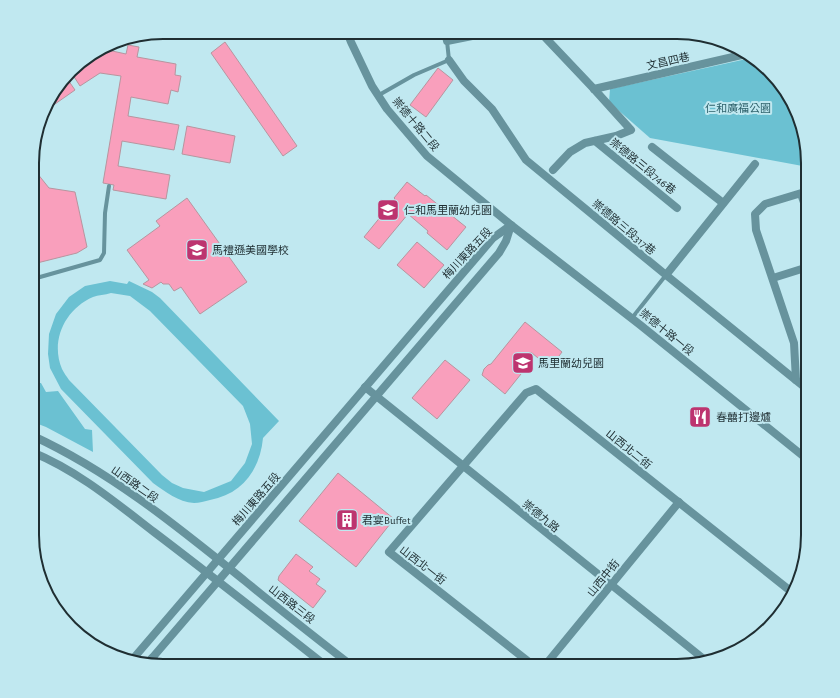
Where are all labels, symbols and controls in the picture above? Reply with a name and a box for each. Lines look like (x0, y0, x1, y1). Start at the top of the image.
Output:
street label: 文昌四巷 (645, 50, 691, 72)
street label: 崇德十路二段 (390, 95, 442, 153)
park label: 仁和廣福公園 (705, 102, 771, 114)
street label: 崇德路三段746巷 (608, 136, 678, 196)
school or university icon: 仁和馬里蘭幼兒園 (375, 197, 401, 223)
street label: 崇德路三段317巷 (590, 197, 658, 257)
place label: 仁和馬里蘭幼兒園 (404, 204, 492, 216)
street label: 梅川東路五段 (440, 225, 494, 281)
school or university icon: 馬禮遜美國學校 (184, 237, 210, 263)
place label: 馬禮遜美國學校 (212, 244, 289, 256)
street label: 崇德十路一段 (638, 307, 696, 357)
school or university icon: 馬里蘭幼兒園 (510, 350, 536, 376)
place label: 馬里蘭幼兒園 (538, 357, 604, 369)
restaurant icon: 春囍打邊爐 (687, 404, 713, 430)
place label: 春囍打邊爐 (716, 411, 771, 423)
street label: 山西北二街 (604, 427, 654, 471)
street label: 山西路二段 (109, 463, 161, 505)
street label: 梅川東路五段 (230, 470, 282, 528)
street label: 崇德九路 (520, 497, 562, 535)
building icon: 君宴Buffet (334, 507, 360, 533)
place label: 君宴Buffet (362, 514, 411, 526)
street label: 山西北一街 (398, 543, 448, 587)
street label: 山西中街 (584, 557, 622, 599)
street label: 山西路三段 (267, 582, 317, 626)

